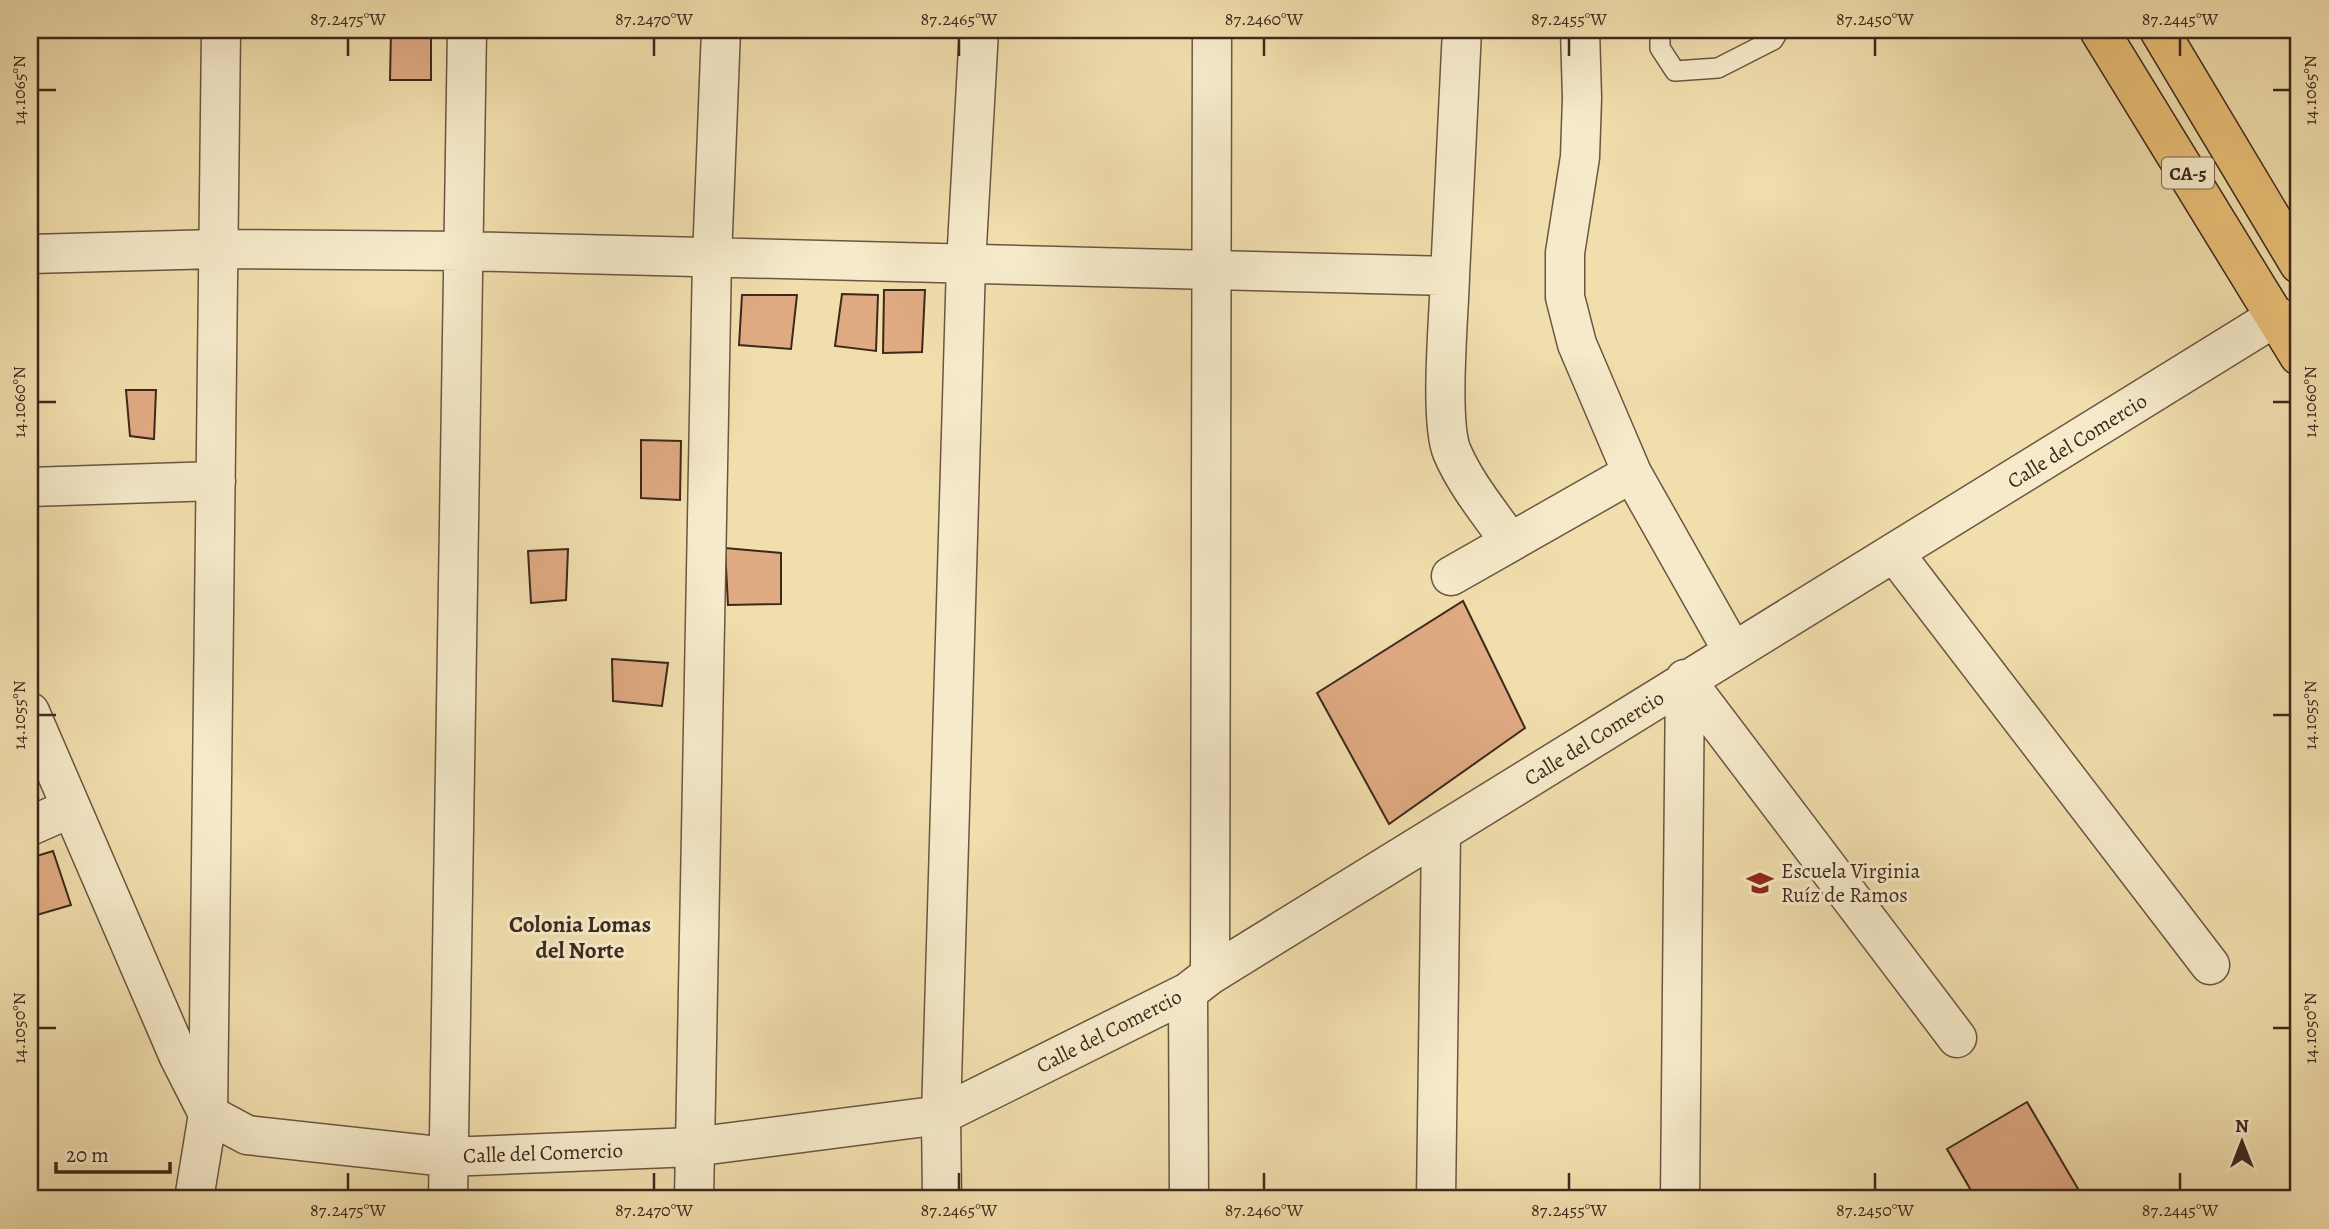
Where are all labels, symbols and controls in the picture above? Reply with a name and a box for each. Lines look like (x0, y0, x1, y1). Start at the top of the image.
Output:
text: 87.2475°W (310, 7, 386, 31)
text: 87.2470°W (615, 7, 693, 31)
text: 87.2465°W (921, 7, 998, 31)
text: 87.2460°W (1225, 7, 1304, 31)
text: 87.2455°W (1531, 7, 1607, 31)
text: 87.2450°W (1836, 7, 1914, 31)
text: 87.2445°W (2142, 7, 2219, 31)
text: 14.1065°N (7, 55, 31, 125)
text: 14.1065°N (2298, 55, 2322, 125)
road number: CA-5 (2162, 158, 2214, 188)
text: 14.1060°N (7, 366, 31, 438)
text: 14.1060°N (2298, 366, 2322, 438)
street label: Calle del Comercio (2002, 387, 2152, 495)
text: 14.1055°N (7, 680, 31, 750)
text: 14.1055°N (2298, 680, 2322, 750)
street label: Calle del Comercio (1519, 684, 1669, 792)
place label: Escuela Virginia Ruíz de Ramos (1781, 857, 1920, 909)
school or university icon: Escuela Virginia Ruíz de Ramos (1745, 868, 1775, 898)
district label: Colonia Lomas del Norte (509, 909, 651, 966)
street label: Calle del Comercio (1031, 982, 1187, 1080)
text: 14.1050°N (7, 992, 31, 1064)
text: 14.1050°N (2298, 992, 2322, 1064)
north arrow (2206, 1106, 2276, 1176)
text: N (2235, 1113, 2249, 1139)
scale bar (56, 1131, 170, 1175)
street label: Calle del Comercio (463, 1136, 623, 1170)
text: 20 m (66, 1141, 109, 1169)
text: 87.2475°W (310, 1198, 386, 1222)
text: 87.2470°W (615, 1198, 693, 1222)
text: 87.2465°W (921, 1198, 998, 1222)
text: 87.2460°W (1225, 1198, 1304, 1222)
text: 87.2455°W (1531, 1198, 1607, 1222)
text: 87.2450°W (1836, 1198, 1914, 1222)
text: 87.2445°W (2142, 1198, 2219, 1222)

